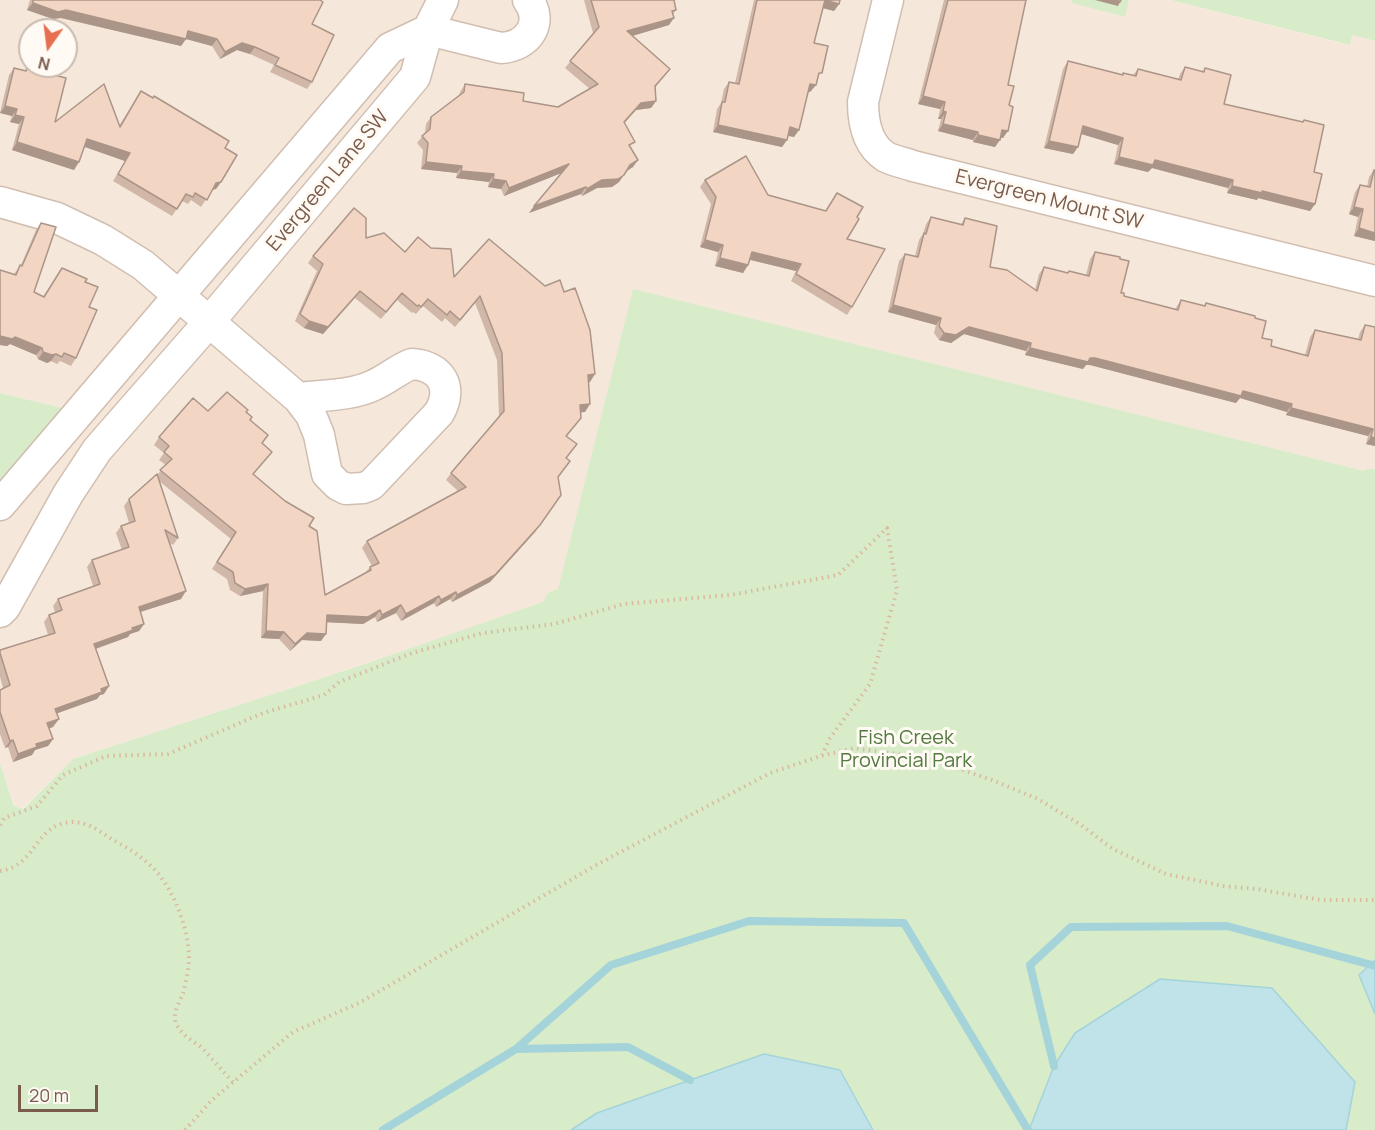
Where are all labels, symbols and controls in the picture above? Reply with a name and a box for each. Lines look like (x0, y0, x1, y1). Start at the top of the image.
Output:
north arrow (18, 18, 78, 78)
text: N (36, 51, 52, 76)
street label: Evergreen Lane SW (262, 106, 394, 256)
street label: Evergreen Mount SW (953, 165, 1145, 235)
park label: Fish Creek Provincial Park (840, 726, 972, 773)
scale bar (21, 1073, 100, 1111)
text: 20 m (29, 1083, 69, 1107)

